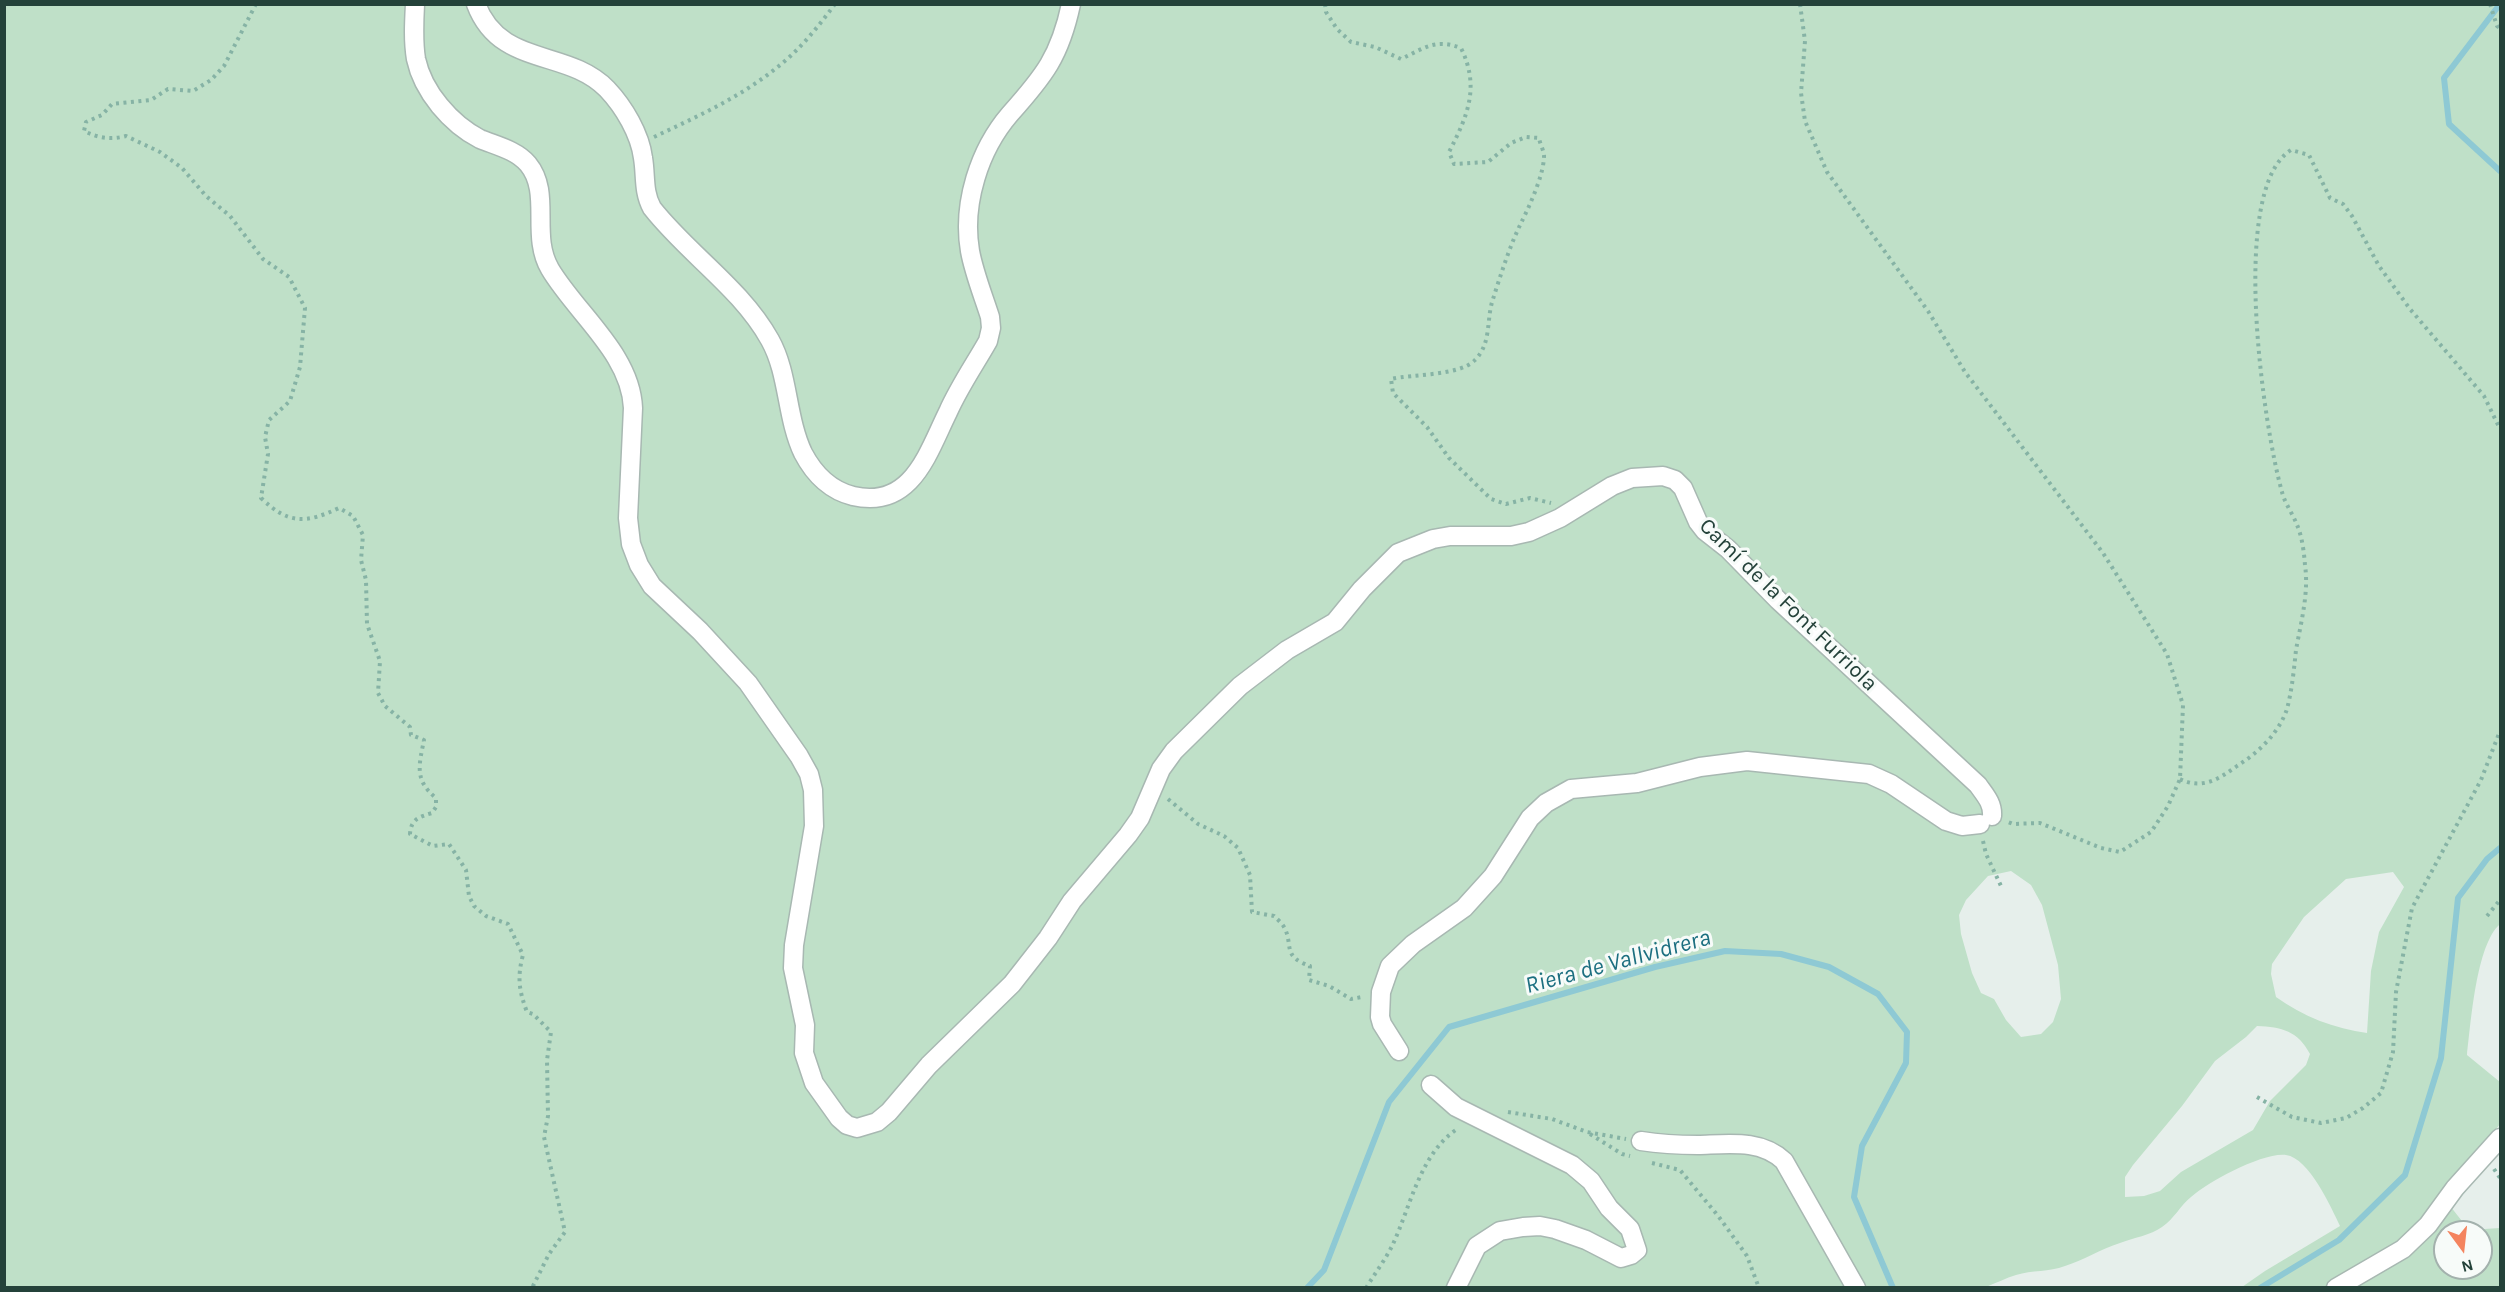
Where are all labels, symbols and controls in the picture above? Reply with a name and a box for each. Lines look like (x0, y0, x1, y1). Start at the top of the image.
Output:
street label: Camí de la Font Furriola (1693, 513, 1883, 697)
water label: Riera de Vallvidrera (1522, 923, 1714, 1001)
north arrow (2433, 1220, 2493, 1280)
text: N (2459, 1255, 2475, 1277)

